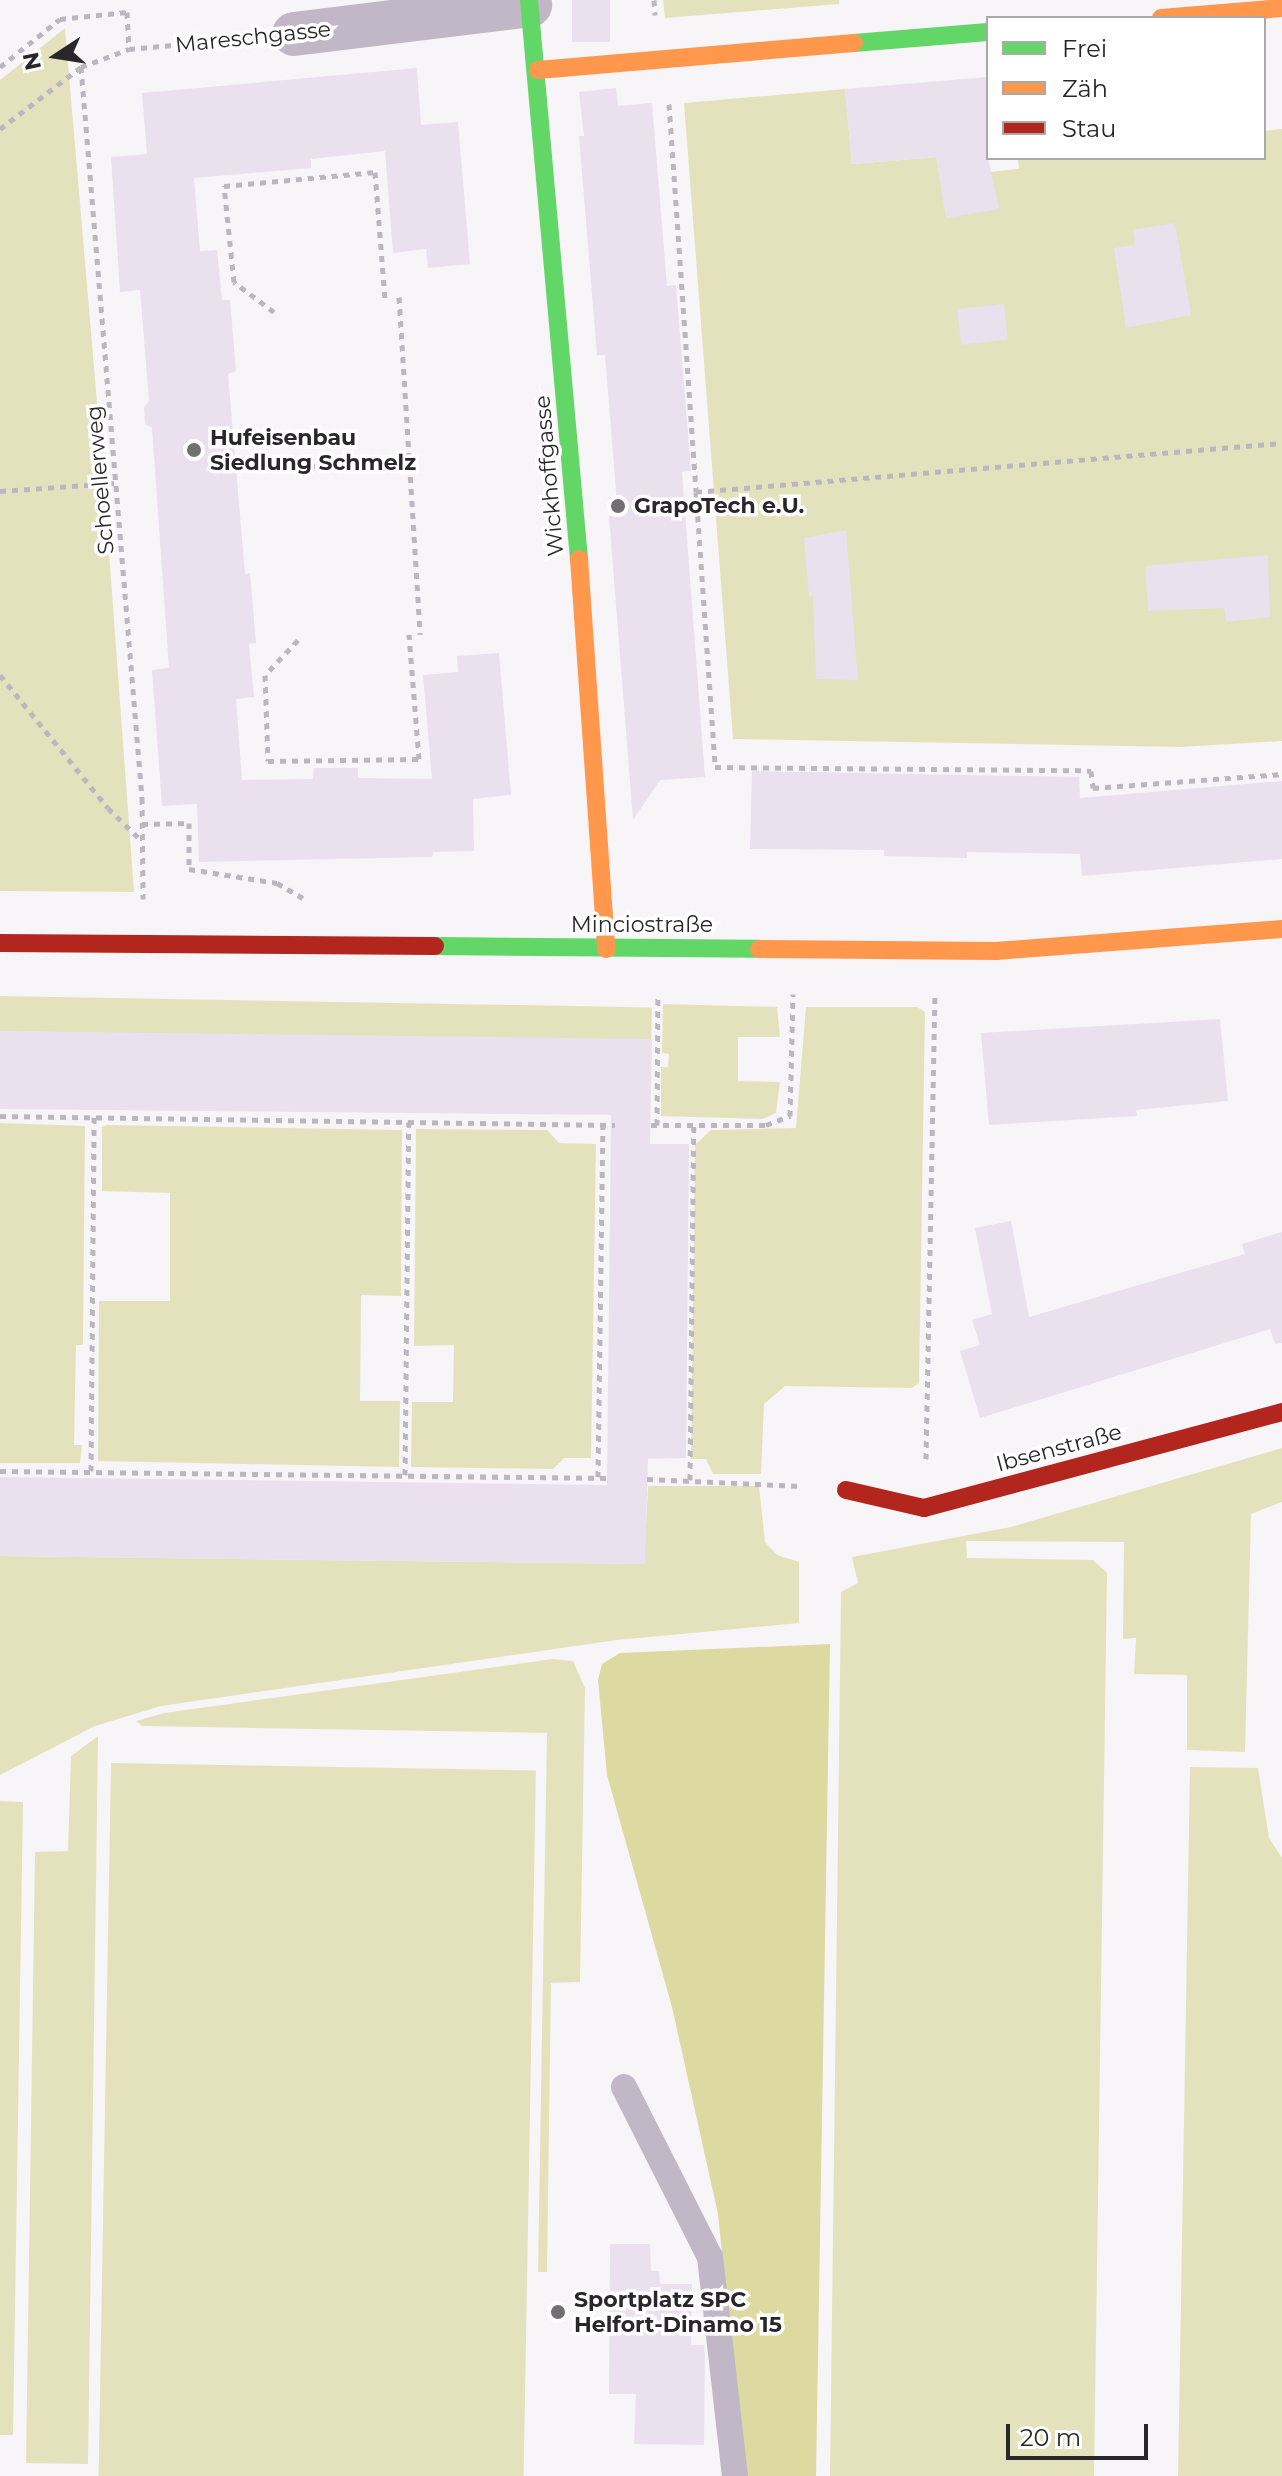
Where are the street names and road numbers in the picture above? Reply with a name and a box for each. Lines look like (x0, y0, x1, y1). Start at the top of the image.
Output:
street label: Mareschgasse (174, 16, 332, 58)
street label: Wickhoffgasse (529, 394, 569, 558)
street label: Schoellerweg (80, 404, 120, 556)
street label: Minciostraße (571, 912, 713, 938)
street label: Ibsenstraße (993, 1419, 1125, 1477)

